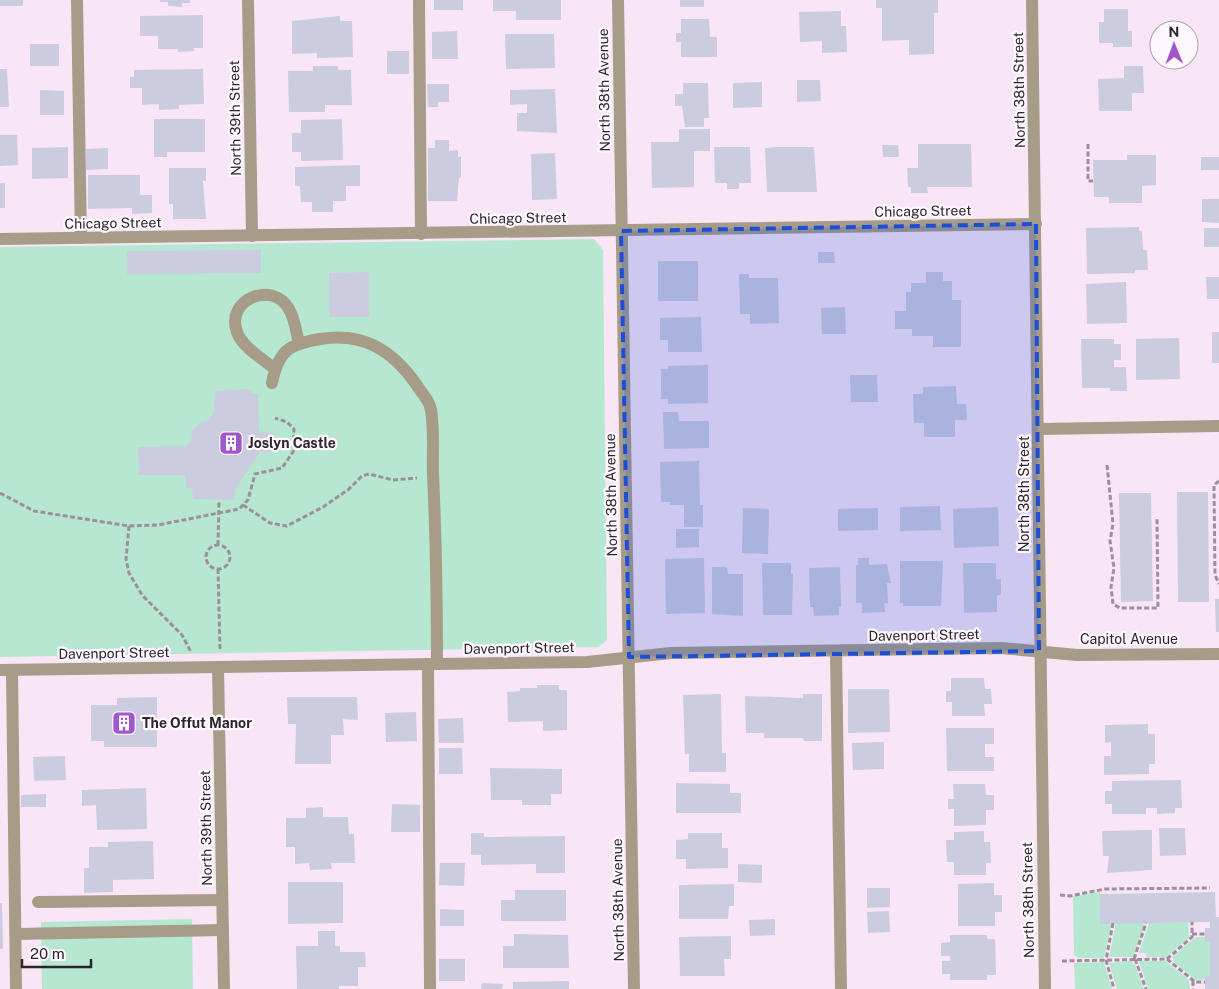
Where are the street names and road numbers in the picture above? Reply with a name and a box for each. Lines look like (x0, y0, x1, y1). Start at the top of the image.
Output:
street label: North 38th Avenue (595, 28, 613, 152)
street label: North 38th Street (1010, 32, 1028, 148)
street label: North 39th Street (226, 60, 244, 176)
street label: Chicago Street (874, 202, 972, 220)
street label: Chicago Street (469, 209, 567, 227)
street label: Chicago Street (64, 214, 162, 232)
street label: North 38th Avenue (602, 433, 620, 557)
street label: North 38th Street (1016, 436, 1032, 552)
street label: Davenport Street (868, 626, 980, 644)
street label: Capitol Avenue (1080, 631, 1178, 647)
street label: Davenport Street (463, 639, 575, 657)
street label: Davenport Street (58, 644, 170, 662)
street label: North 39th Street (197, 770, 215, 886)
street label: North 38th Avenue (609, 838, 627, 962)
street label: North 38th Street (1019, 842, 1037, 958)

